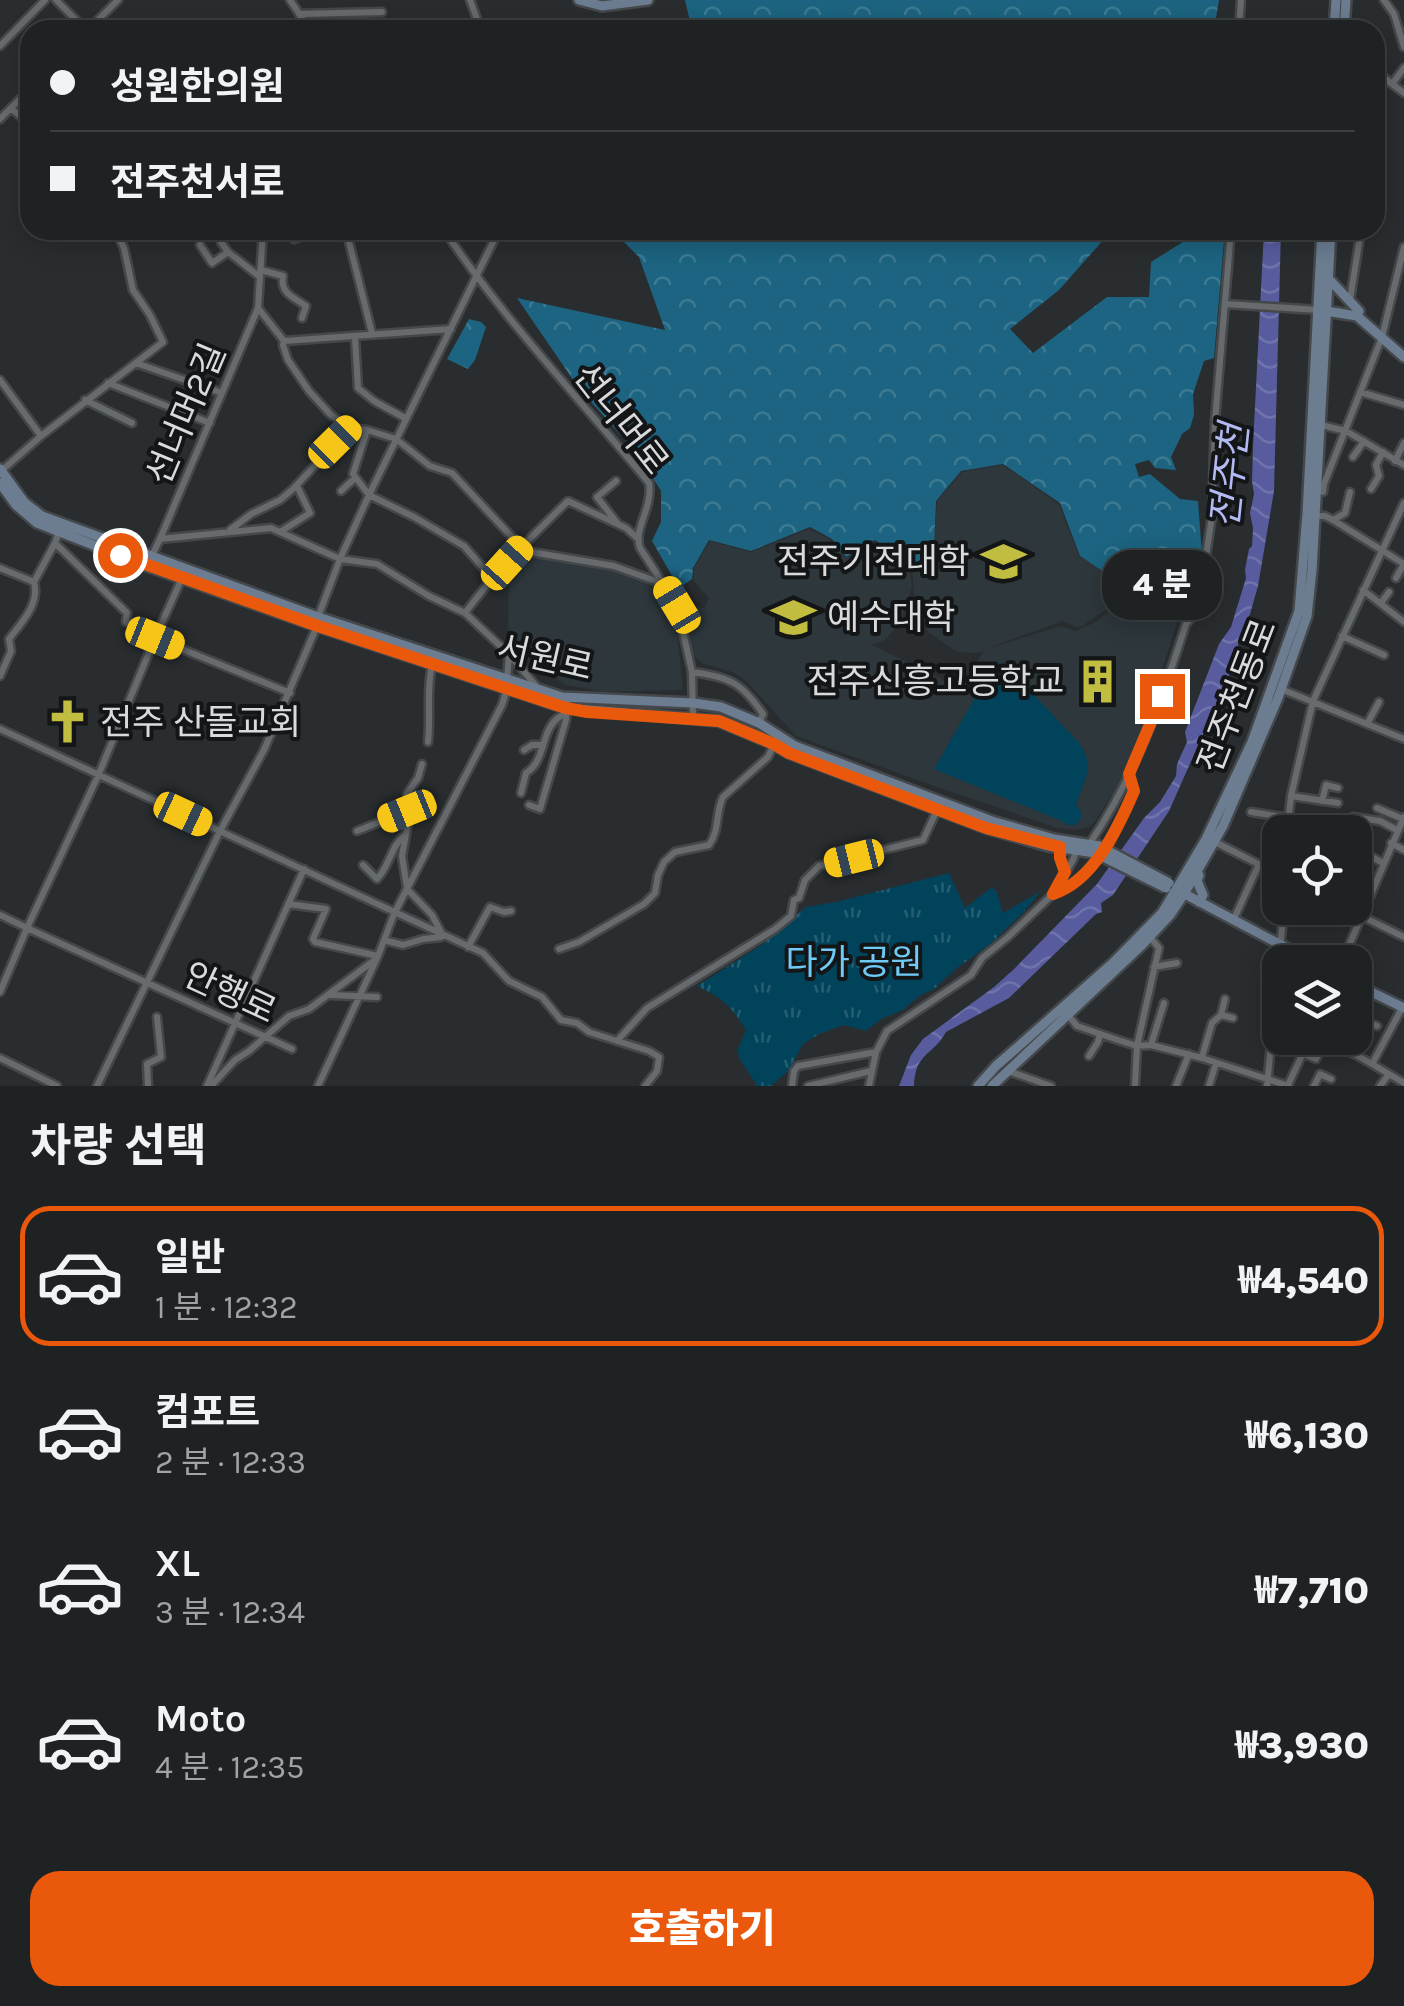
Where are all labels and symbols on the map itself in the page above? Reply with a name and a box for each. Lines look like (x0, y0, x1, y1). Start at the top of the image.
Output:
street label: 선너머2길 (138, 337, 234, 491)
street label: 선너머로 (565, 356, 677, 482)
car (303, 410, 367, 474)
water label: 전주천 (1202, 417, 1258, 531)
car (476, 531, 538, 595)
route start (98, 533, 143, 578)
school or university icon: 전주기전대학 (979, 537, 1027, 585)
place label: 전주기전대학 (777, 541, 970, 582)
callout: 4 분 (1102, 551, 1222, 621)
car (649, 572, 705, 638)
school or university icon: 예수대학 (770, 593, 818, 641)
place label: 예수대학 (827, 597, 956, 638)
car (122, 613, 188, 663)
street label: 전주천동로 (1189, 613, 1285, 779)
street label: 서원로 (493, 627, 597, 689)
building icon: 전주신흥고등학교 (1073, 657, 1121, 705)
place label: 전주신흥고등학교 (806, 661, 1064, 702)
route end (1140, 674, 1185, 719)
church icon: 전주 산돌교회 (43, 698, 91, 746)
place label: 전주 산돌교회 (100, 702, 302, 743)
car (374, 786, 440, 836)
car (149, 788, 217, 840)
car (821, 836, 887, 880)
park label: 다가 공원 (785, 942, 923, 983)
street label: 안행로 (178, 954, 282, 1032)

